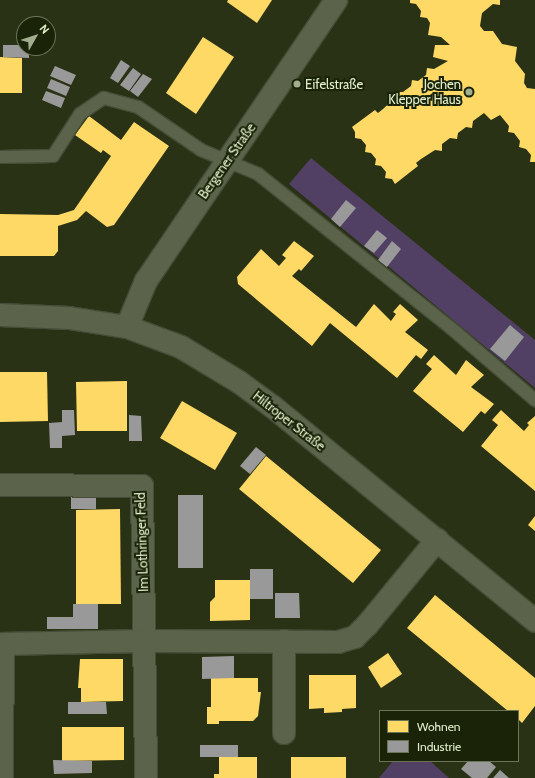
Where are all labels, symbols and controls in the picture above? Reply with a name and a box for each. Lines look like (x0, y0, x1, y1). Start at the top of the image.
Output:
north arrow (16, 16, 56, 56)
text: N (37, 22, 52, 37)
place label: Eifelstraße (305, 76, 363, 92)
place label: Jochen Klepper Haus (388, 77, 461, 108)
marker: Eifelstraße (292, 79, 302, 89)
marker: Jochen Klepper Haus (464, 87, 474, 97)
street label: Bergener Straße (195, 120, 259, 202)
street label: Hiltroper Straße (250, 388, 328, 454)
street label: Im Lothringer Feld (132, 492, 152, 592)
legend (379, 710, 519, 762)
text: Wohnen (417, 719, 461, 734)
text: Industrie (417, 739, 461, 754)

